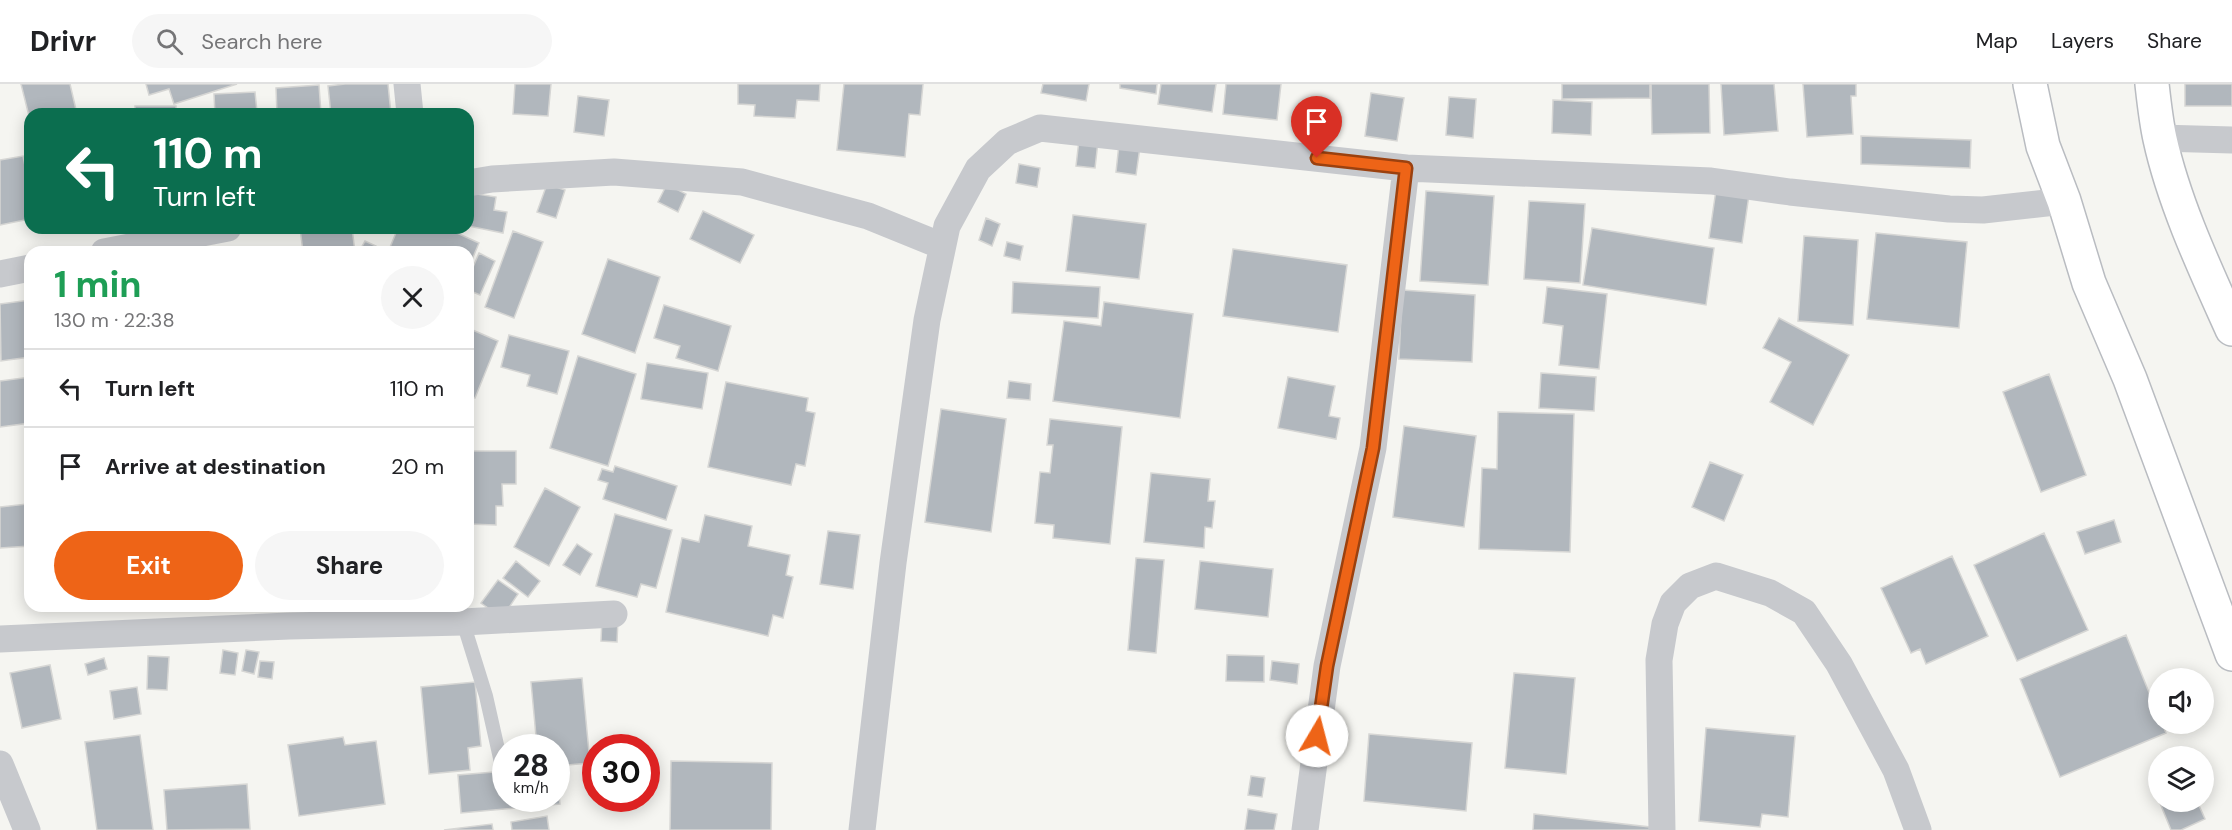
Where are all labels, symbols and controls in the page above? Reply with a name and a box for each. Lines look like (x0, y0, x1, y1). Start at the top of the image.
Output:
search box (132, 14, 552, 68)
text: Drivr (30, 23, 96, 60)
icon: search (153, 25, 186, 58)
text: Search here (201, 27, 323, 56)
text: Map (1976, 27, 2018, 55)
text: Layers (2051, 27, 2114, 55)
text: Share (2147, 27, 2202, 55)
pin (1291, 96, 1342, 158)
icon: arrive (1300, 105, 1333, 138)
text: 110 m (153, 126, 263, 181)
icon: left (54, 132, 132, 210)
text: Turn left (153, 179, 256, 214)
text: 1 min (54, 261, 142, 308)
button: close (381, 266, 444, 329)
text: 130 m · 22:38 (54, 307, 175, 333)
icon: left (54, 372, 87, 405)
text: Turn left (105, 374, 195, 403)
text: 110 m (390, 374, 444, 403)
icon: arrive (54, 450, 87, 483)
text: Arrive at destination (105, 452, 326, 481)
text: 20 m (391, 452, 444, 481)
button: Exit (54, 531, 243, 600)
button: Share (255, 531, 444, 600)
map controls (2148, 668, 2214, 812)
button: sound (2148, 668, 2214, 734)
position arrow (1285, 704, 1349, 768)
speed limit sign: 30 (582, 734, 660, 812)
text: 28 (513, 746, 549, 785)
button: layers (2148, 746, 2214, 812)
text: km/h (513, 778, 549, 798)

